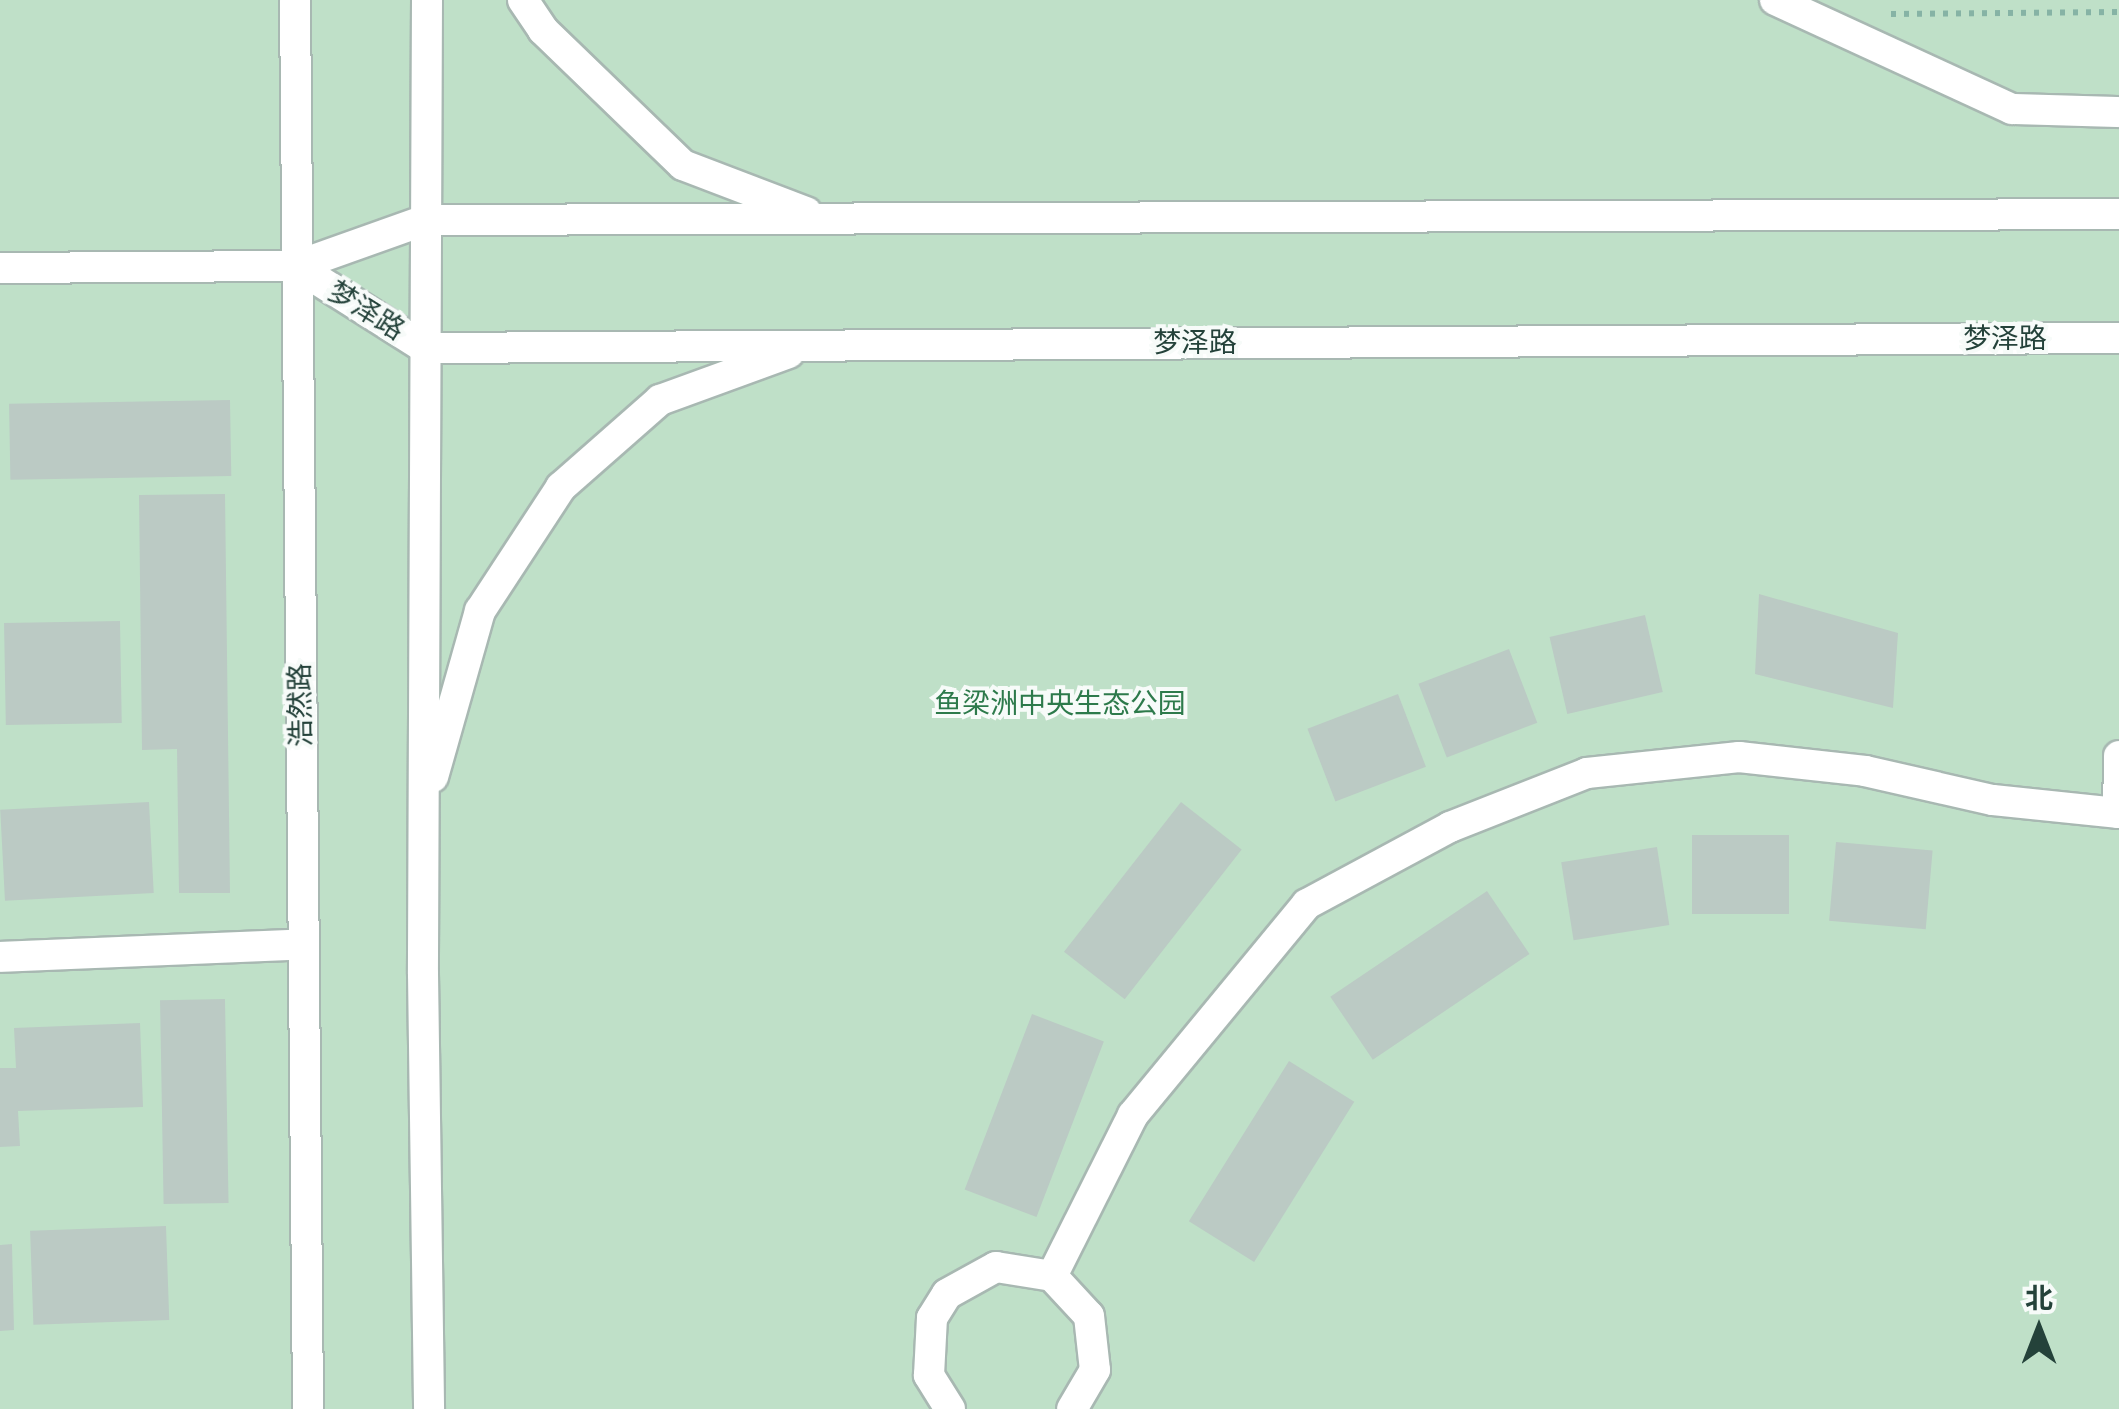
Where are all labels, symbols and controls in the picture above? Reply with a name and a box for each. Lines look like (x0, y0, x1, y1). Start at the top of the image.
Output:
street label: 梦泽路 (321, 274, 411, 348)
street label: 梦泽路 (1963, 322, 2047, 356)
street label: 梦泽路 (1153, 326, 1237, 360)
street label: 浩然路 (283, 663, 319, 747)
park label: 鱼梁洲中央生态公园 (934, 687, 1186, 721)
north arrow (1989, 1279, 2089, 1379)
text: 北 (2025, 1283, 2053, 1314)

